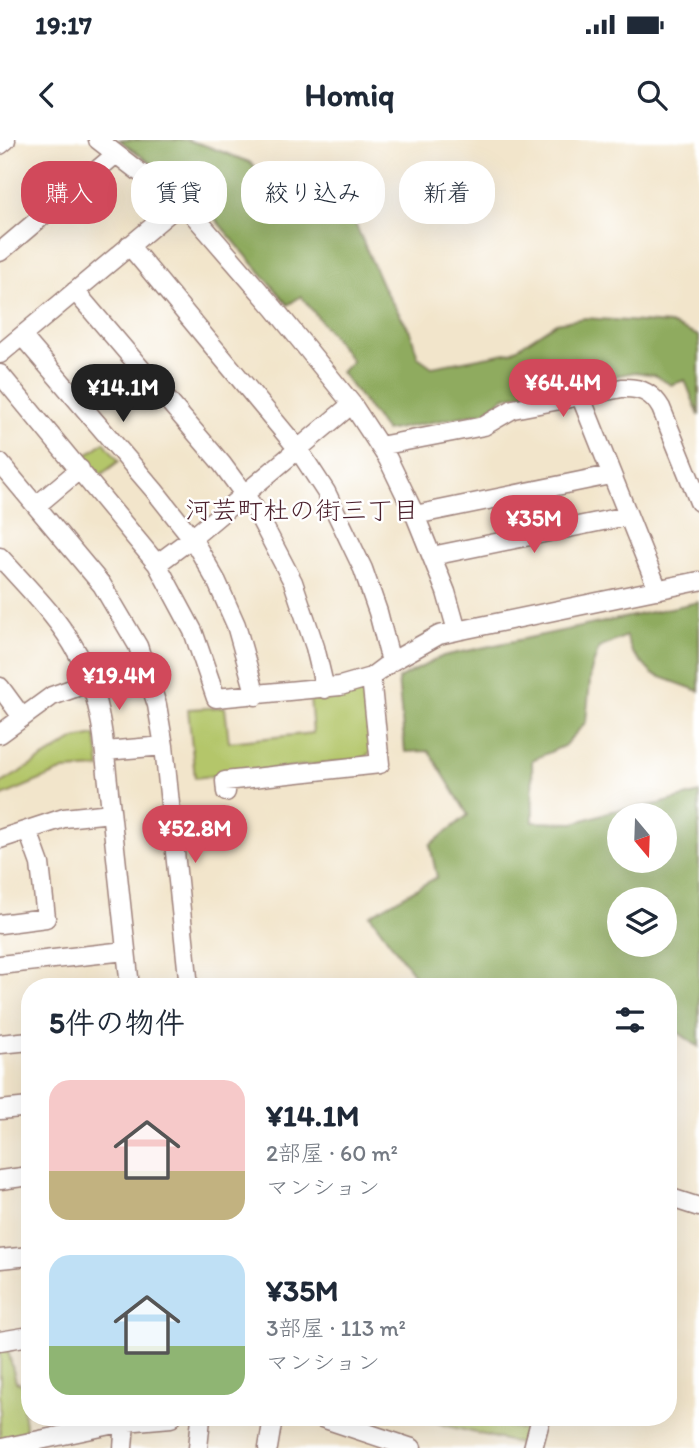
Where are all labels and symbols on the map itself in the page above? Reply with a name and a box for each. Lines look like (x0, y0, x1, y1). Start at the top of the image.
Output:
pin: ¥64.4M (506, 359, 620, 419)
pin: ¥14.1M (66, 364, 180, 424)
district label: 河芸町杜の街三丁目 (185, 494, 419, 526)
pin: ¥35M (493, 496, 575, 555)
pin: ¥19.4M (62, 652, 176, 712)
north arrow (607, 803, 677, 873)
pin: ¥52.8M (138, 806, 252, 865)

